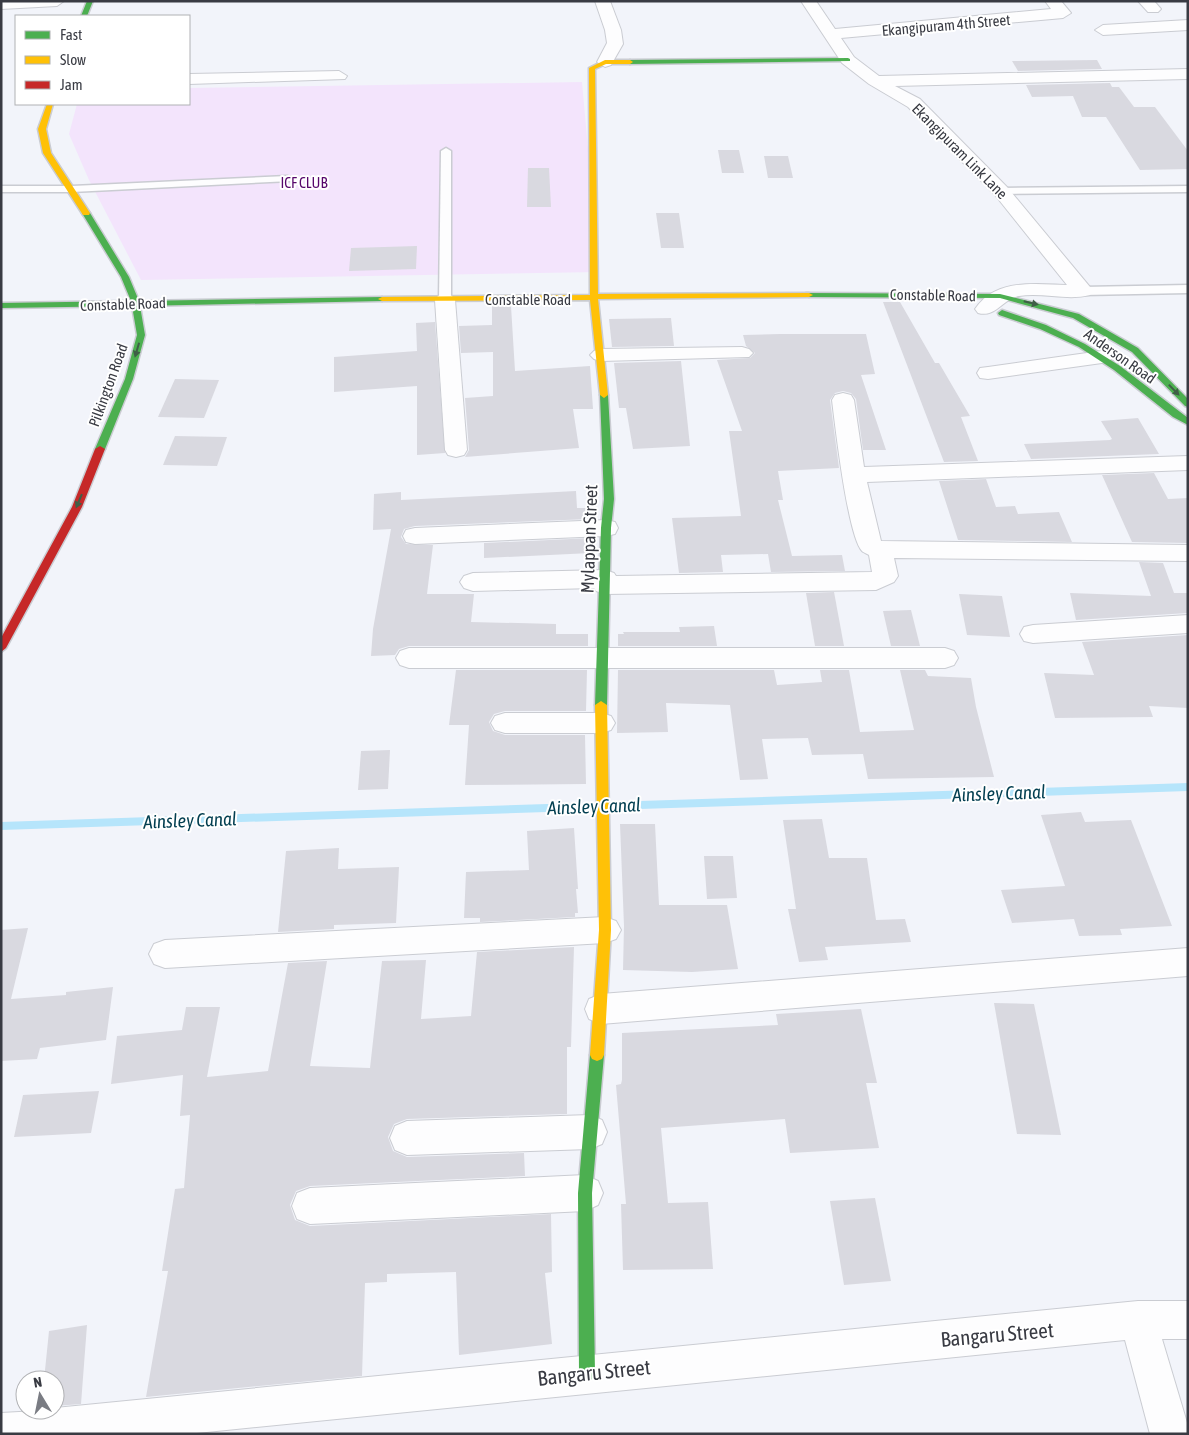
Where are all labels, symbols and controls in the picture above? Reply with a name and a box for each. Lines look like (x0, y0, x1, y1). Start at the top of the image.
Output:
street label: Ekangipuram 4th Street (881, 11, 1011, 39)
legend (15, 15, 190, 105)
text: Fast (60, 26, 82, 43)
text: Slow (60, 51, 86, 68)
text: Jam (60, 76, 83, 93)
street label: Ekangipuram Link Lane (909, 100, 1011, 202)
park label: ICF CLUB (280, 174, 328, 191)
street label: Constable Road (890, 286, 976, 304)
street label: Constable Road (485, 291, 571, 308)
street label: Constable Road (80, 294, 166, 314)
one-way arrow (1023, 299, 1038, 307)
street label: Anderson Road (1081, 325, 1159, 387)
street label: Pilkington Road (85, 341, 131, 429)
one-way arrow (133, 342, 141, 357)
one-way arrow (1168, 383, 1180, 395)
street label: Mylappan Street (577, 484, 601, 594)
one-way arrow (75, 494, 82, 509)
water label: Ainsley Canal (951, 780, 1046, 806)
water label: Ainsley Canal (546, 793, 641, 819)
water label: Ainsley Canal (142, 807, 237, 833)
street label: Bangaru Street (939, 1317, 1055, 1351)
street label: Bangaru Street (536, 1354, 652, 1390)
north arrow (15, 1370, 65, 1420)
text: N (32, 1374, 43, 1391)

